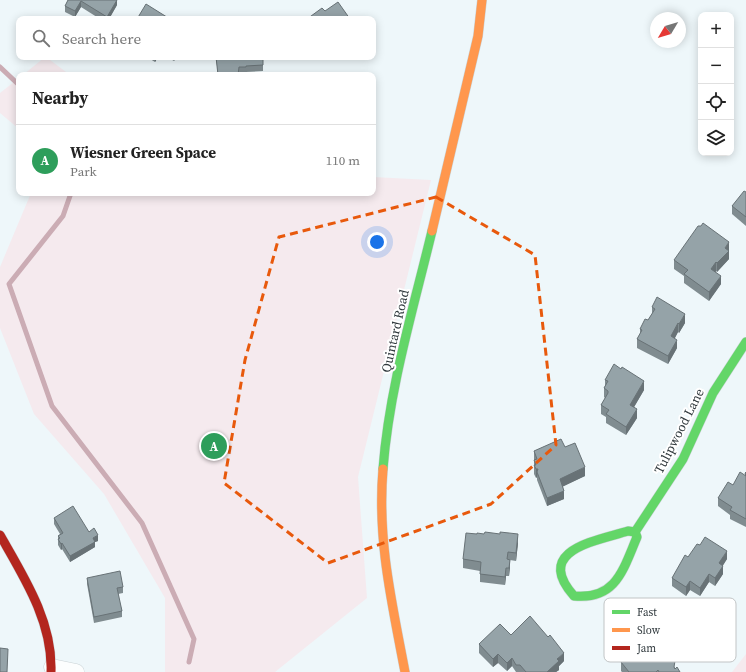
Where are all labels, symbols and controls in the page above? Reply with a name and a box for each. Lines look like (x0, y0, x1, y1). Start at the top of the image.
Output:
north arrow (650, 12, 686, 48)
map controls (698, 12, 734, 156)
button: + (698, 12, 734, 48)
search box (16, 16, 376, 60)
icon: search (30, 27, 52, 49)
text: Search here (62, 28, 141, 49)
button: − (698, 48, 734, 84)
button: locate (698, 84, 734, 120)
text: Nearby (32, 86, 88, 110)
button: layers (698, 120, 734, 156)
text: Wiesner Green Space (70, 142, 216, 163)
text: A (41, 152, 49, 169)
text: 110 m (326, 152, 360, 169)
text: Park (70, 163, 97, 180)
your location (367, 232, 387, 252)
street label: Quintard Road (377, 287, 413, 374)
street label: Tulipwood Lane (650, 385, 708, 477)
pin: A (201, 431, 227, 461)
legend (604, 598, 736, 662)
text: Fast (637, 605, 657, 620)
text: Slow (637, 623, 661, 638)
text: Jam (636, 641, 656, 656)

